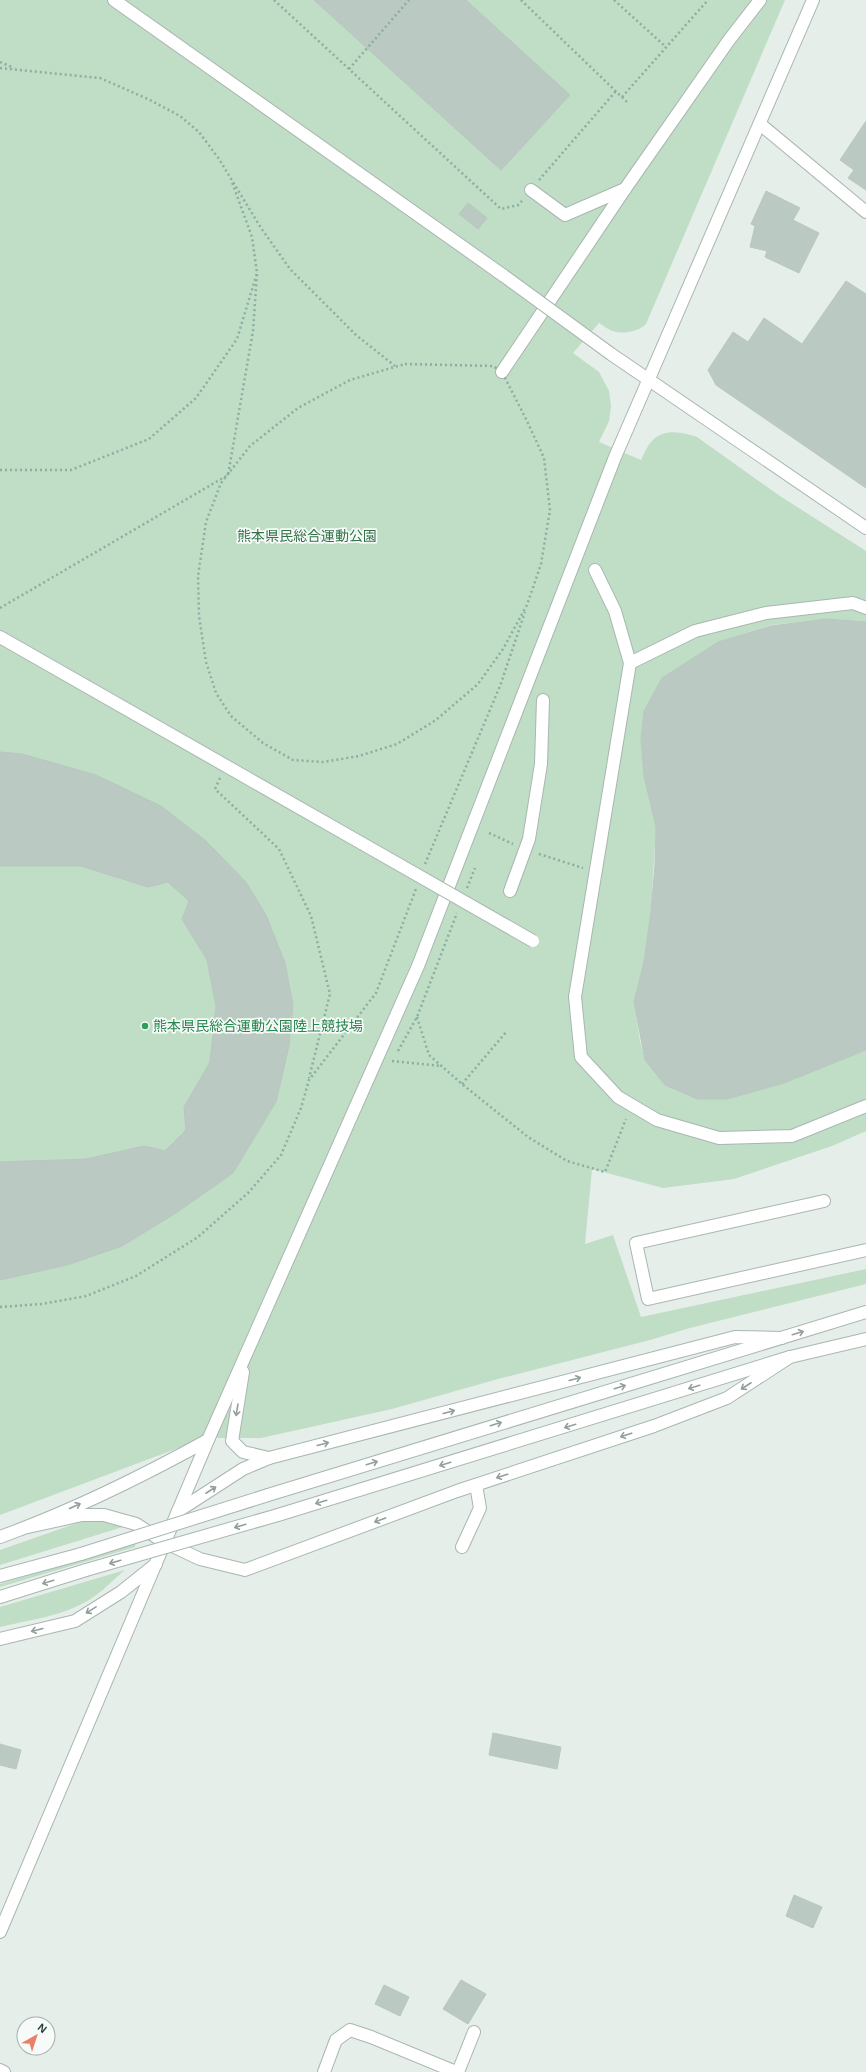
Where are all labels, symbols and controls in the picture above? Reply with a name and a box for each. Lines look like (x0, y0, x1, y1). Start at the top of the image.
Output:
park label: 熊本県民総合運動公園 (237, 528, 377, 544)
place label: 熊本県民総合運動公園陸上競技場 (153, 1018, 363, 1034)
marker: 熊本県民総合運動公園陸上競技場 (140, 1021, 150, 1031)
one-way arrow (792, 1329, 805, 1336)
one-way arrow (568, 1375, 581, 1382)
one-way arrow (740, 1382, 751, 1391)
one-way arrow (614, 1383, 627, 1390)
one-way arrow (688, 1384, 701, 1391)
one-way arrow (233, 1403, 241, 1416)
one-way arrow (442, 1407, 455, 1415)
one-way arrow (490, 1420, 502, 1428)
one-way arrow (563, 1423, 576, 1430)
one-way arrow (619, 1432, 632, 1439)
one-way arrow (316, 1440, 329, 1448)
one-way arrow (365, 1459, 378, 1466)
one-way arrow (439, 1461, 452, 1468)
one-way arrow (497, 1473, 509, 1481)
one-way arrow (205, 1486, 216, 1494)
one-way arrow (315, 1499, 328, 1506)
one-way arrow (68, 1502, 80, 1509)
one-way arrow (373, 1517, 386, 1524)
one-way arrow (234, 1523, 247, 1530)
one-way arrow (109, 1559, 122, 1566)
one-way arrow (42, 1579, 55, 1586)
one-way arrow (85, 1607, 97, 1615)
one-way arrow (31, 1626, 44, 1634)
north arrow (16, 2016, 56, 2056)
text: N (35, 2021, 49, 2035)

